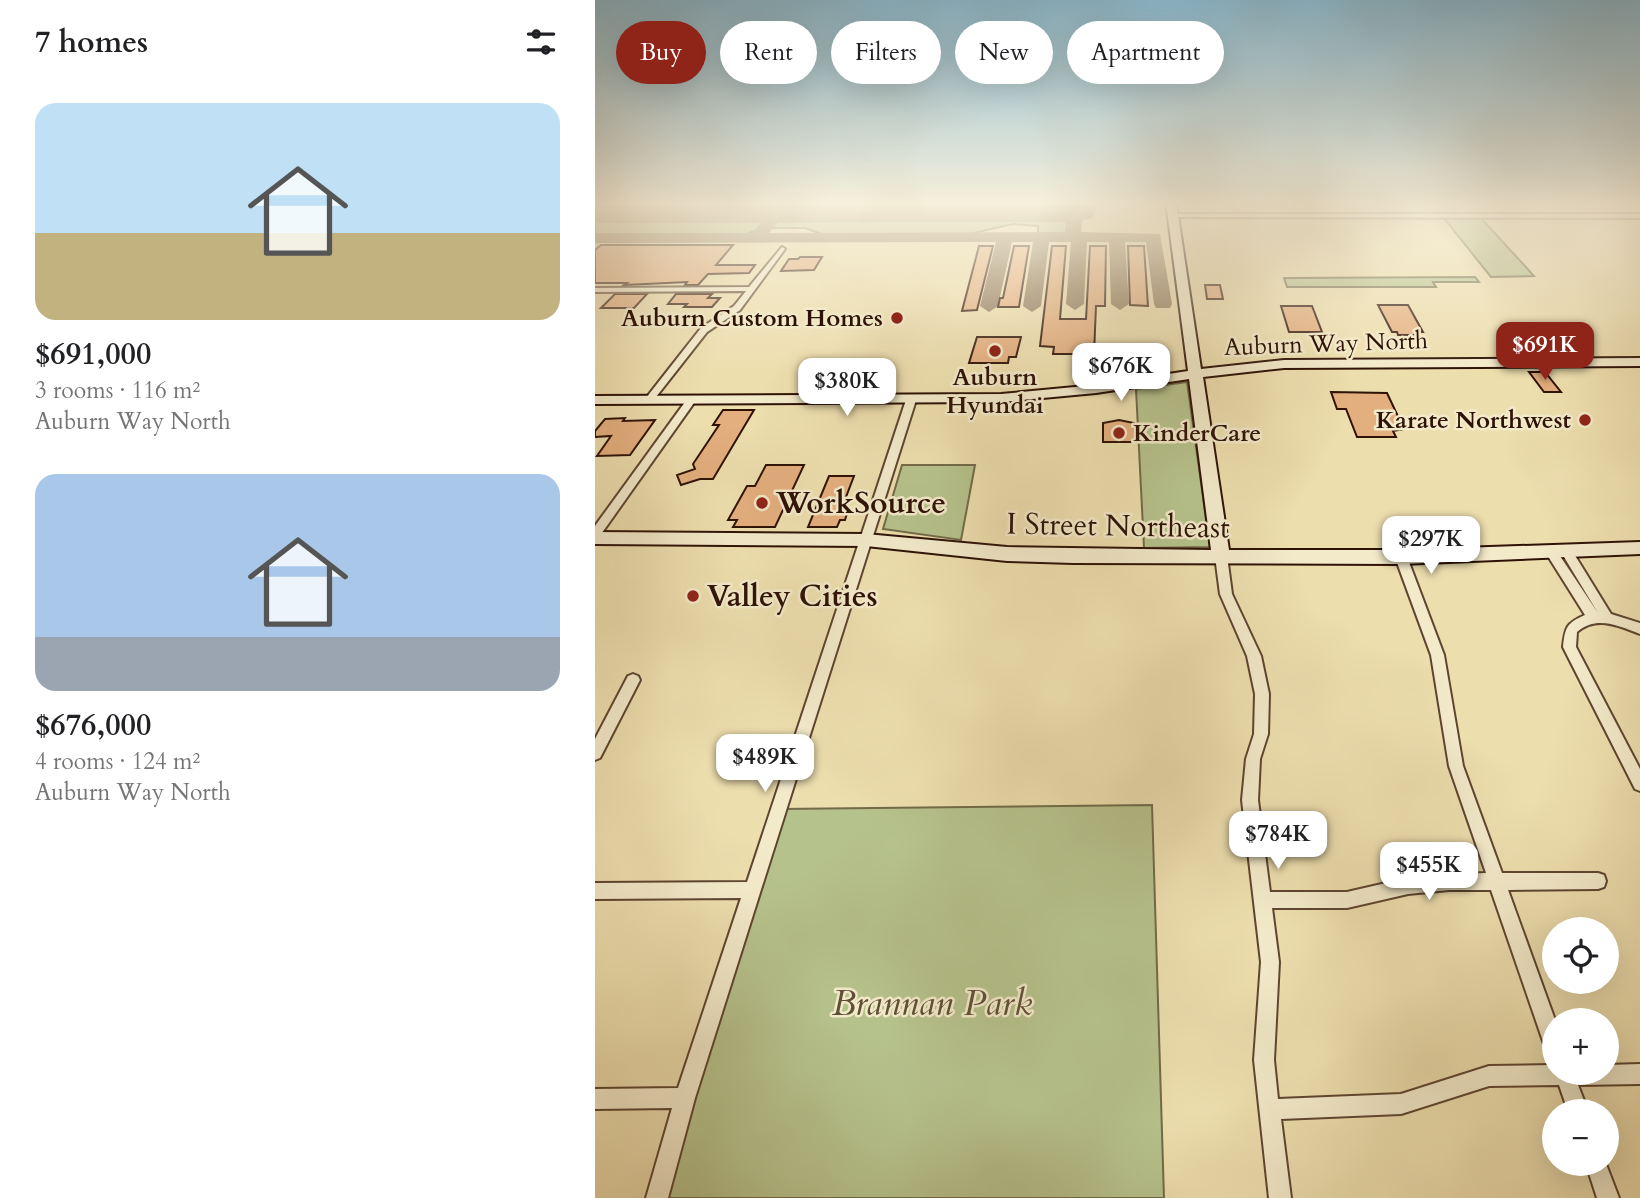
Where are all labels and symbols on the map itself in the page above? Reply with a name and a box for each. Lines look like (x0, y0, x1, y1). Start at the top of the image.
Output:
place label: Auburn Custom Homes (621, 302, 883, 335)
marker: Auburn Custom Homes (889, 310, 905, 326)
pin: $691K (1496, 322, 1594, 382)
street label: Auburn Way North (1223, 324, 1429, 364)
marker: Auburn Hyundai (987, 343, 1003, 359)
pin: $676K (1072, 344, 1170, 403)
pin: $380K (798, 358, 896, 418)
place label: Auburn Hyundai (946, 361, 1044, 422)
place label: Karate Northwest (1376, 404, 1572, 437)
marker: Karate Northwest (1577, 412, 1593, 428)
place label: KinderCare (1133, 417, 1261, 450)
marker: KinderCare (1111, 425, 1127, 441)
place label: WorkSource (775, 483, 946, 524)
marker: WorkSource (754, 495, 770, 511)
street label: I Street Northeast (1006, 504, 1231, 548)
pin: $297K (1382, 516, 1480, 576)
place label: Valley Cities (707, 576, 878, 617)
marker: Valley Cities (685, 588, 701, 604)
pin: $489K (716, 734, 814, 794)
pin: $784K (1229, 812, 1327, 871)
pin: $455K (1380, 842, 1478, 902)
park label: Brannan Park (832, 978, 1033, 1028)

